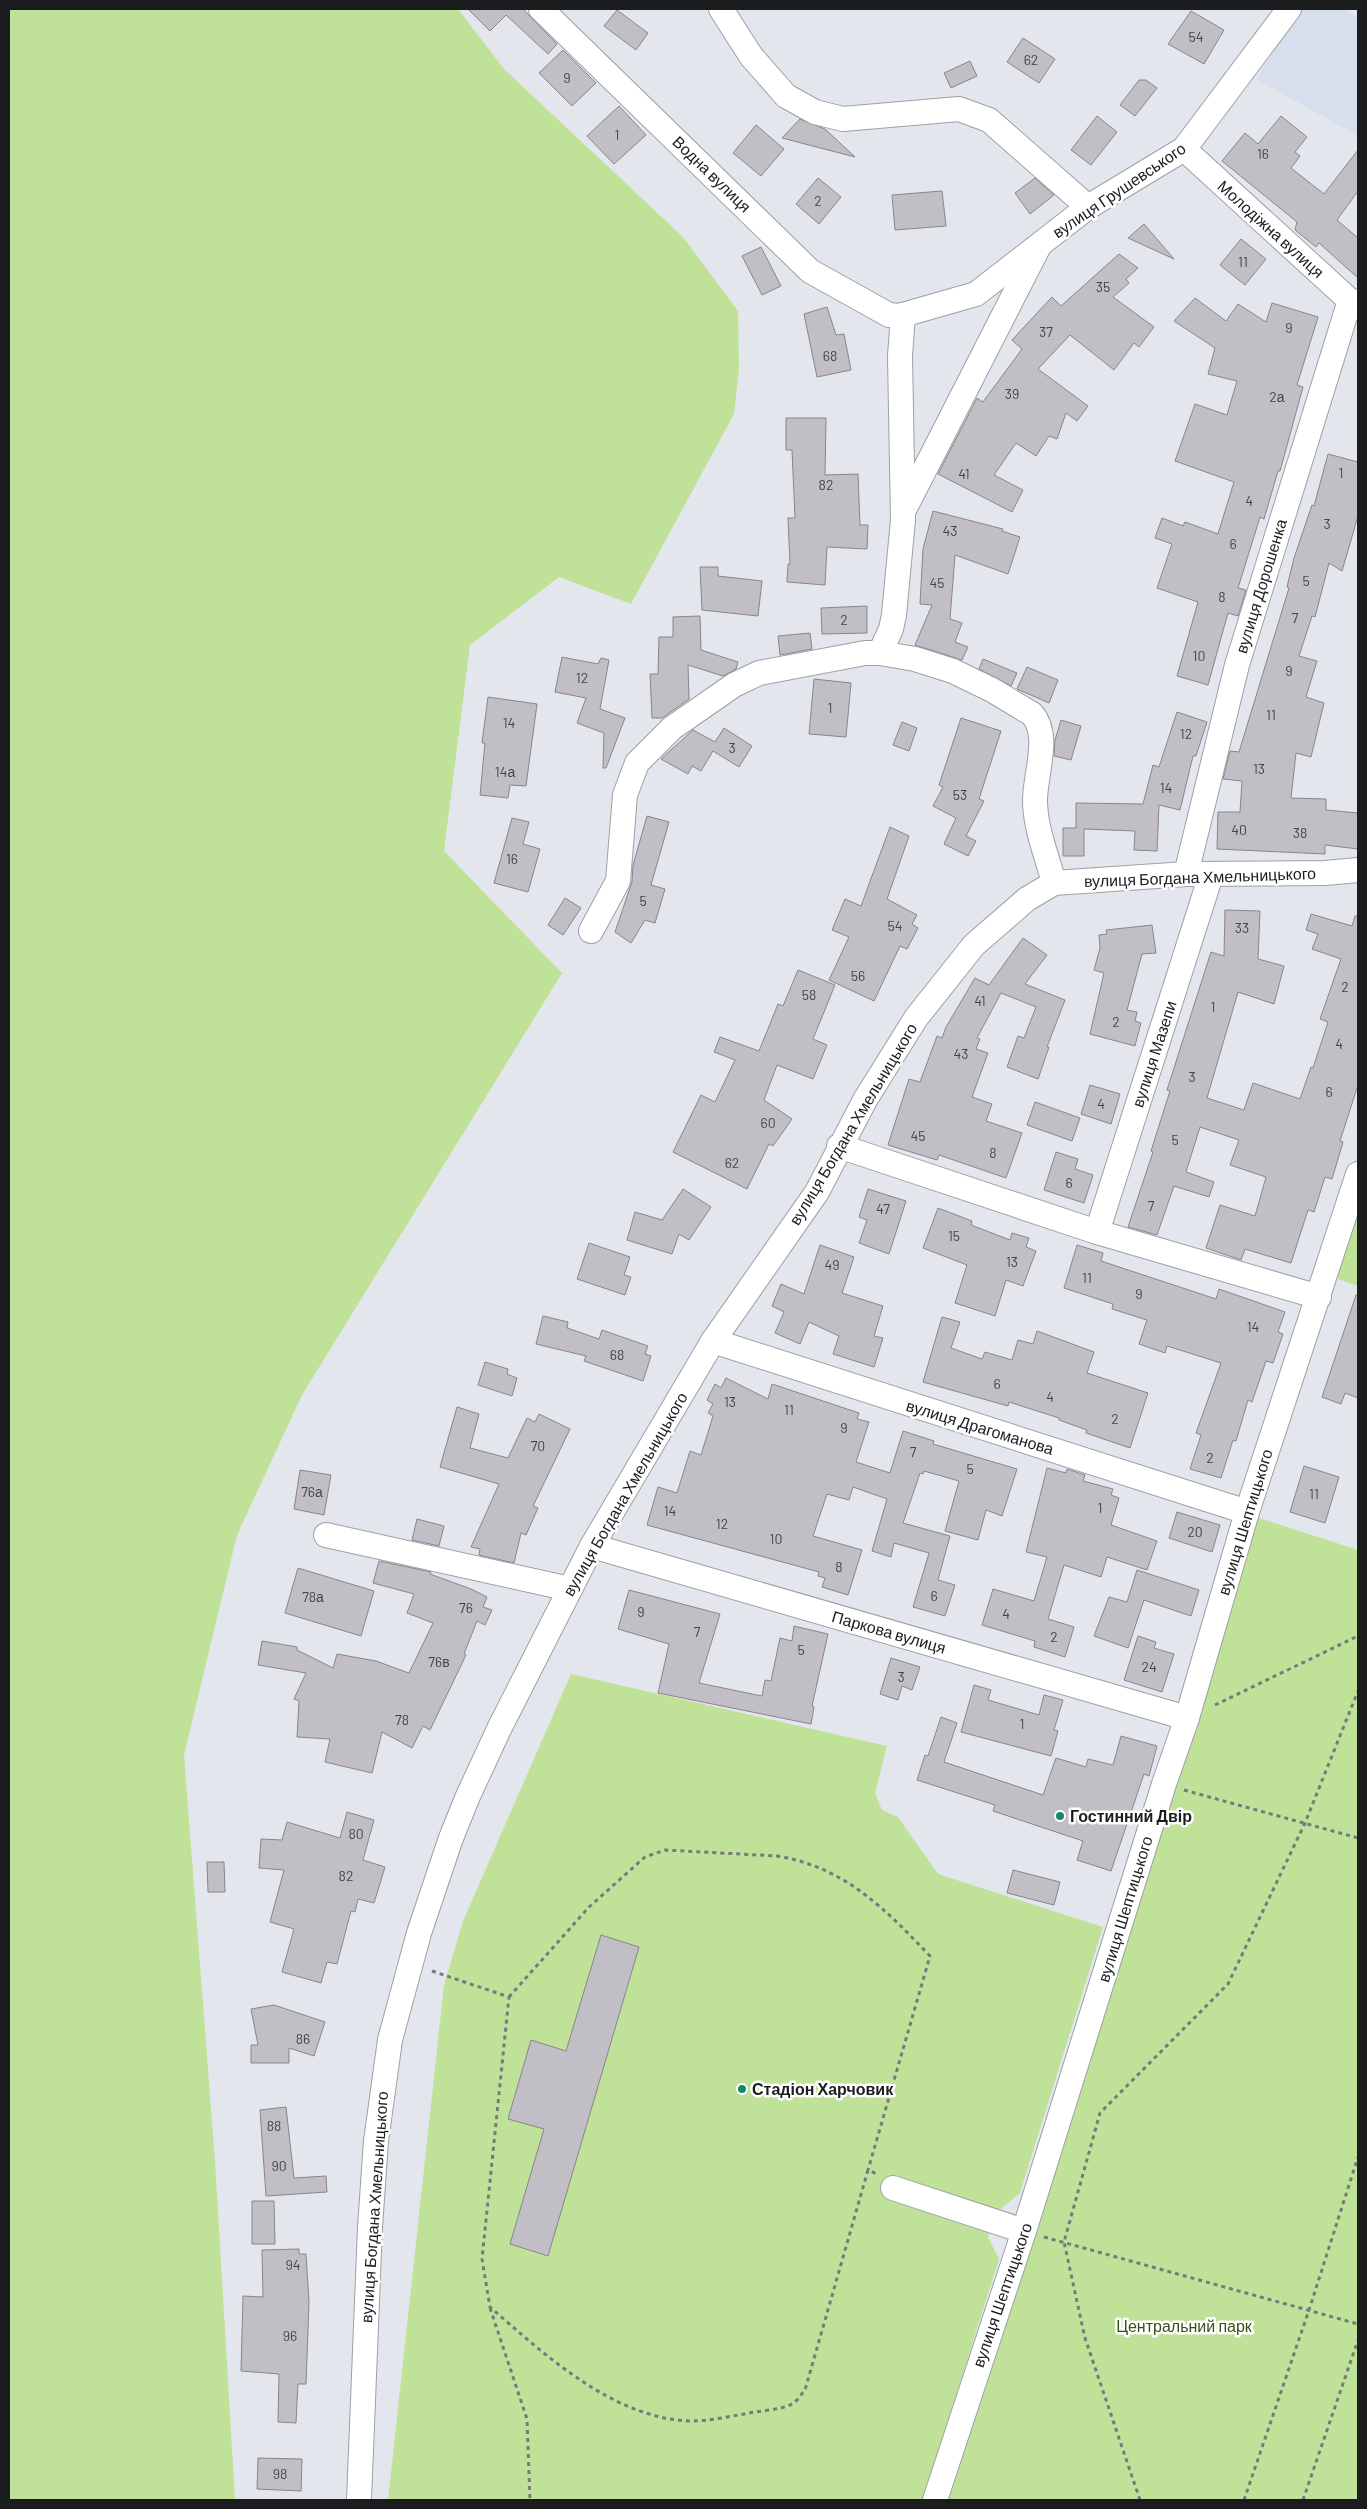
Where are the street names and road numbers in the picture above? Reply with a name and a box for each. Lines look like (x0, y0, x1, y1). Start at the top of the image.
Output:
street label: Водна вулиця (669, 132, 755, 216)
street label: вулиця Грушевського (1049, 138, 1189, 241)
street label: Молодіжна вулиця (1214, 176, 1328, 281)
street label: вулиця Дорошенка (1231, 516, 1290, 655)
street label: вулиця Богдана Хмельницького (1084, 863, 1316, 890)
street label: вулиця Мазепи (1127, 998, 1180, 1110)
street label: вулиця Богдана Хмельницького (785, 1019, 921, 1228)
street label: вулиця Богдана Хмельницького (558, 1388, 691, 1599)
street label: вулиця Драгоманова (904, 1395, 1056, 1458)
street label: вулиця Шептицького (1213, 1447, 1276, 1597)
street label: Паркова вулиця (830, 1606, 948, 1657)
street label: вулиця Шептицького (1093, 1834, 1156, 1984)
street label: вулиця Богдана Хмельницького (356, 2090, 391, 2323)
street label: вулиця Шептицького (968, 2220, 1035, 2370)

